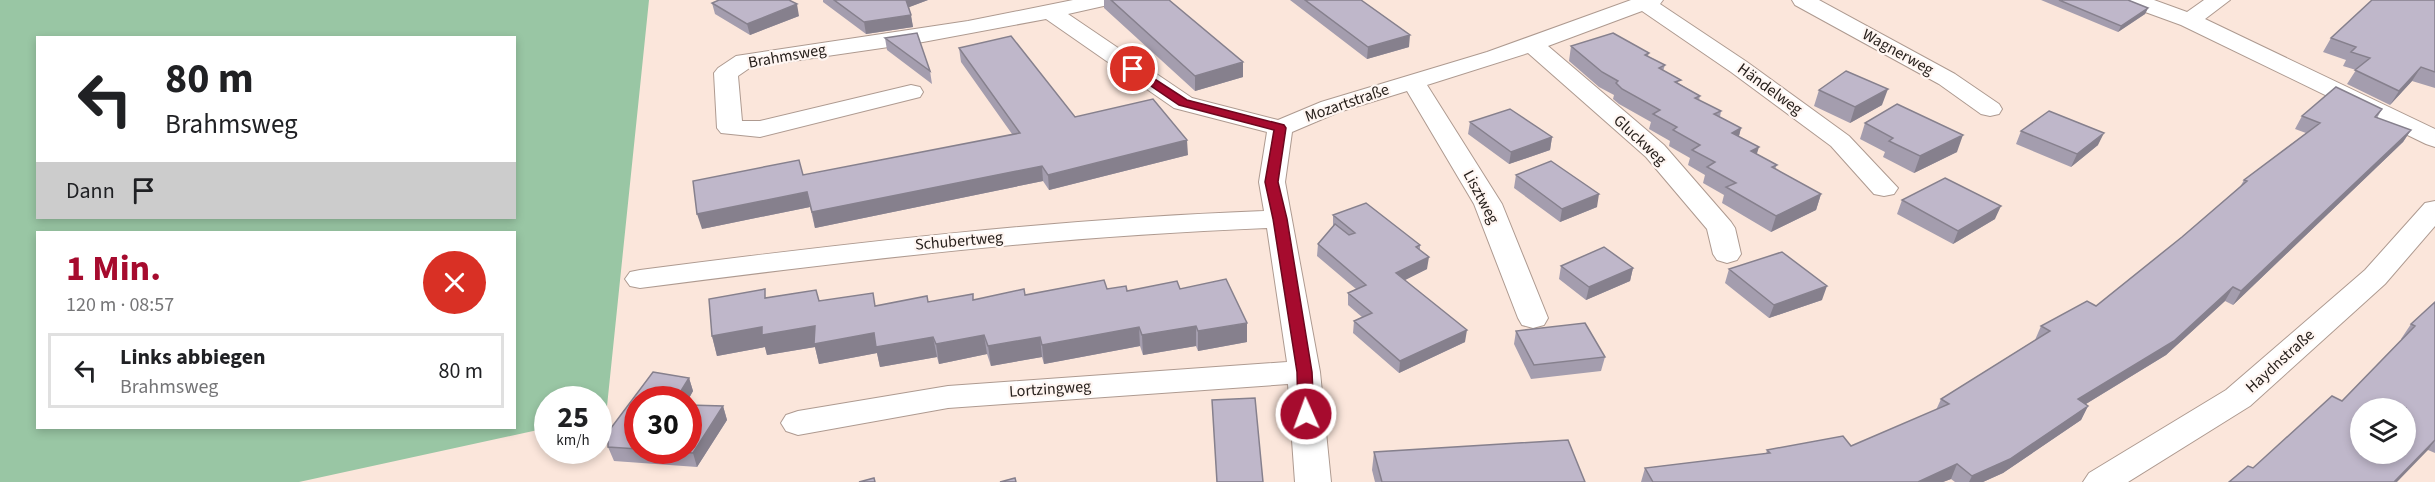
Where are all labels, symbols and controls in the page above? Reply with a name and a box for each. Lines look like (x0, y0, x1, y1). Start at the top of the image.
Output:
street label: Wagnerweg (1858, 23, 1938, 81)
street label: Brahmsweg (746, 38, 828, 74)
pin (1107, 43, 1158, 94)
text: 80 m (165, 49, 254, 109)
icon: arrive (1116, 52, 1149, 85)
street label: Händelweg (1733, 58, 1807, 120)
icon: left (66, 60, 144, 138)
street label: Mozartstraße (1302, 78, 1392, 128)
text: Brahmsweg (165, 105, 298, 144)
street label: Gluckweg (1609, 110, 1671, 170)
street label: Lisztweg (1458, 166, 1504, 228)
icon: arrive (127, 174, 160, 207)
text: Dann (66, 175, 115, 207)
street label: Schubertweg (914, 226, 1004, 256)
text: 1 Min. (66, 243, 161, 294)
button: close (423, 251, 486, 314)
text: 120 m · 08:57 (66, 291, 174, 319)
street label: Haydnstraße (2241, 324, 2319, 398)
text: Links abbiegen (120, 341, 266, 373)
icon: left (69, 354, 102, 387)
text: 80 m (438, 355, 483, 387)
text: Brahmsweg (120, 373, 218, 401)
street label: Lortzingweg (1008, 375, 1092, 403)
position arrow (1274, 382, 1338, 446)
speed limit sign: 30 (624, 386, 702, 464)
text: 25 (557, 396, 589, 439)
map controls (2350, 398, 2416, 464)
button: layers (2350, 398, 2416, 464)
text: km/h (556, 430, 590, 451)

